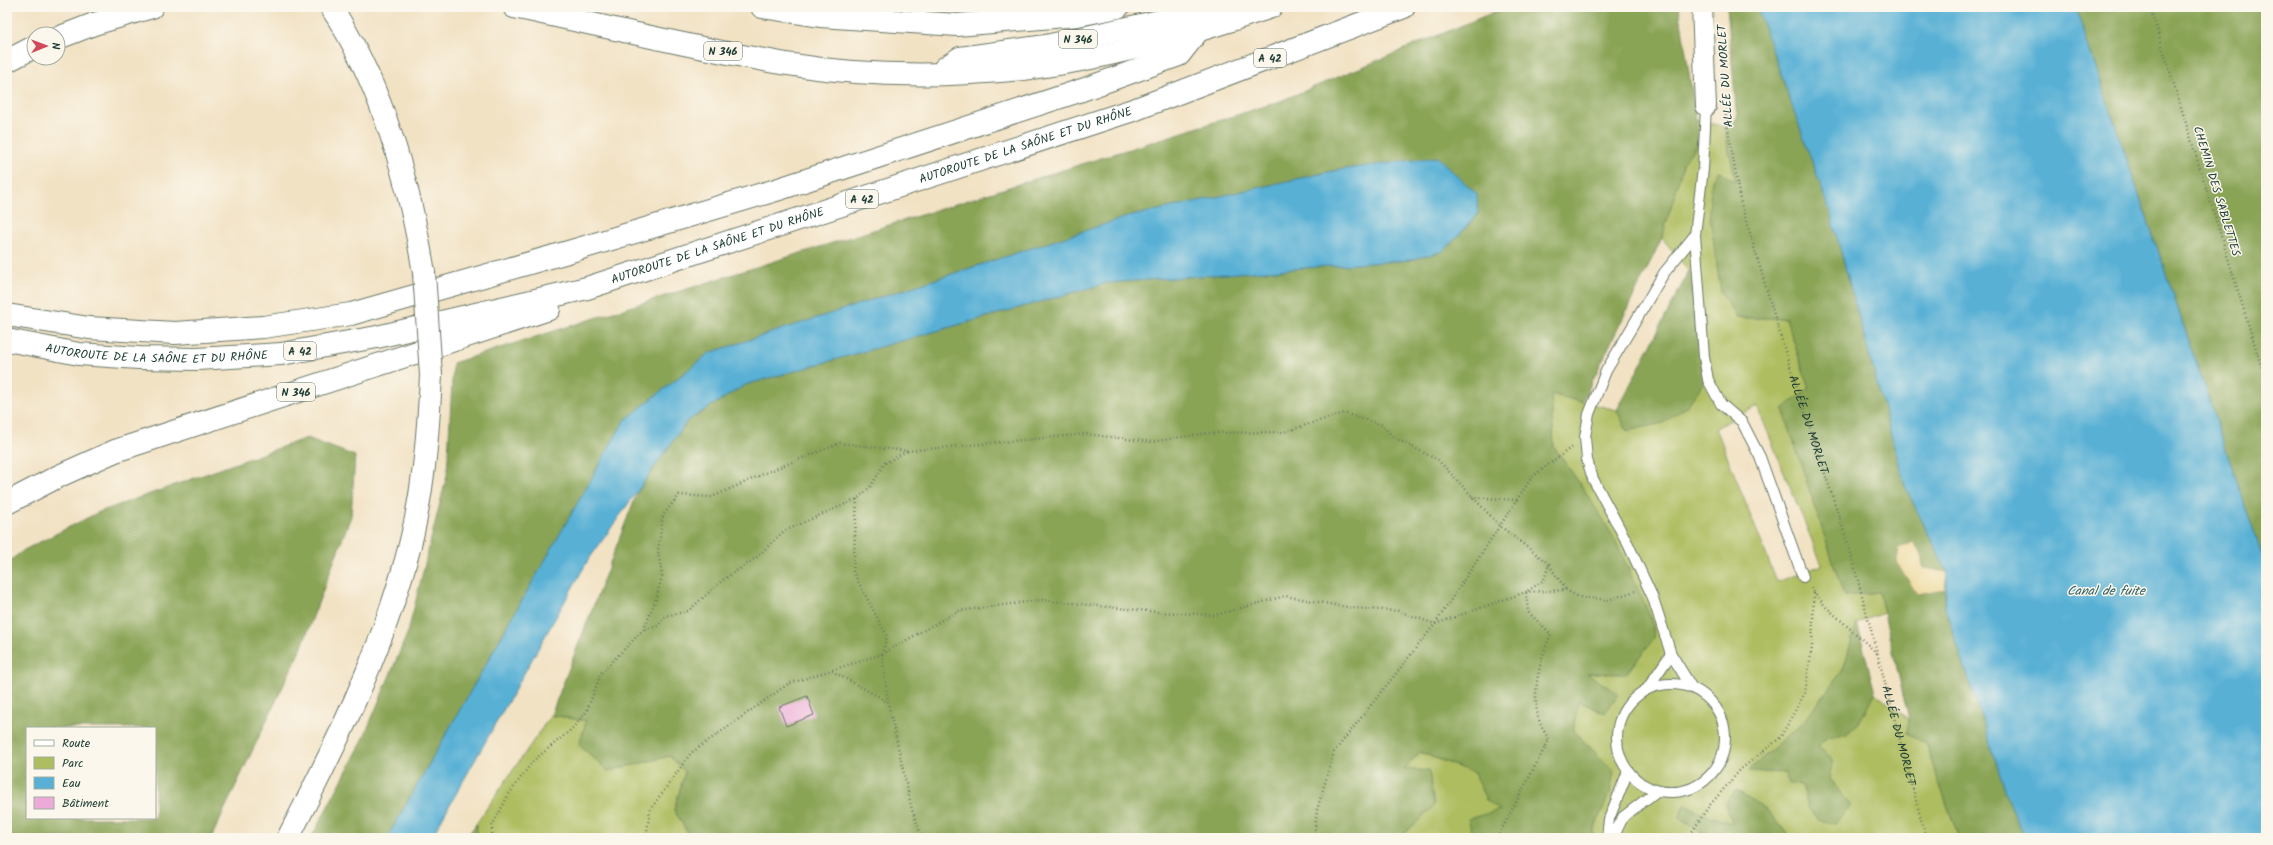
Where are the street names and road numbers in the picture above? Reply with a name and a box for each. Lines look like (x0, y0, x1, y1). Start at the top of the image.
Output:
street label: ALLÉE DU MORLET (1712, 22, 1739, 128)
road number: N 346 (1059, 30, 1097, 48)
road number: N 346 (704, 42, 742, 60)
road number: A 42 (1254, 49, 1286, 67)
street label: AUTOROUTE DE LA SAÔNE ET DU RHÔNE (917, 102, 1136, 189)
street label: CHEMIN DES SABLETTES (2188, 124, 2246, 259)
road number: A 42 (846, 190, 878, 208)
street label: AUTOROUTE DE LA SAÔNE ET DU RHÔNE (609, 202, 827, 290)
street label: AUTOROUTE DE LA SAÔNE ET DU RHÔNE (44, 339, 269, 369)
road number: A 42 (284, 342, 316, 360)
street label: ALLÉE DU MORLET (1783, 373, 1834, 478)
road number: N 346 (277, 383, 315, 401)
street label: ALLÉE DU MORLET (1876, 683, 1921, 789)

